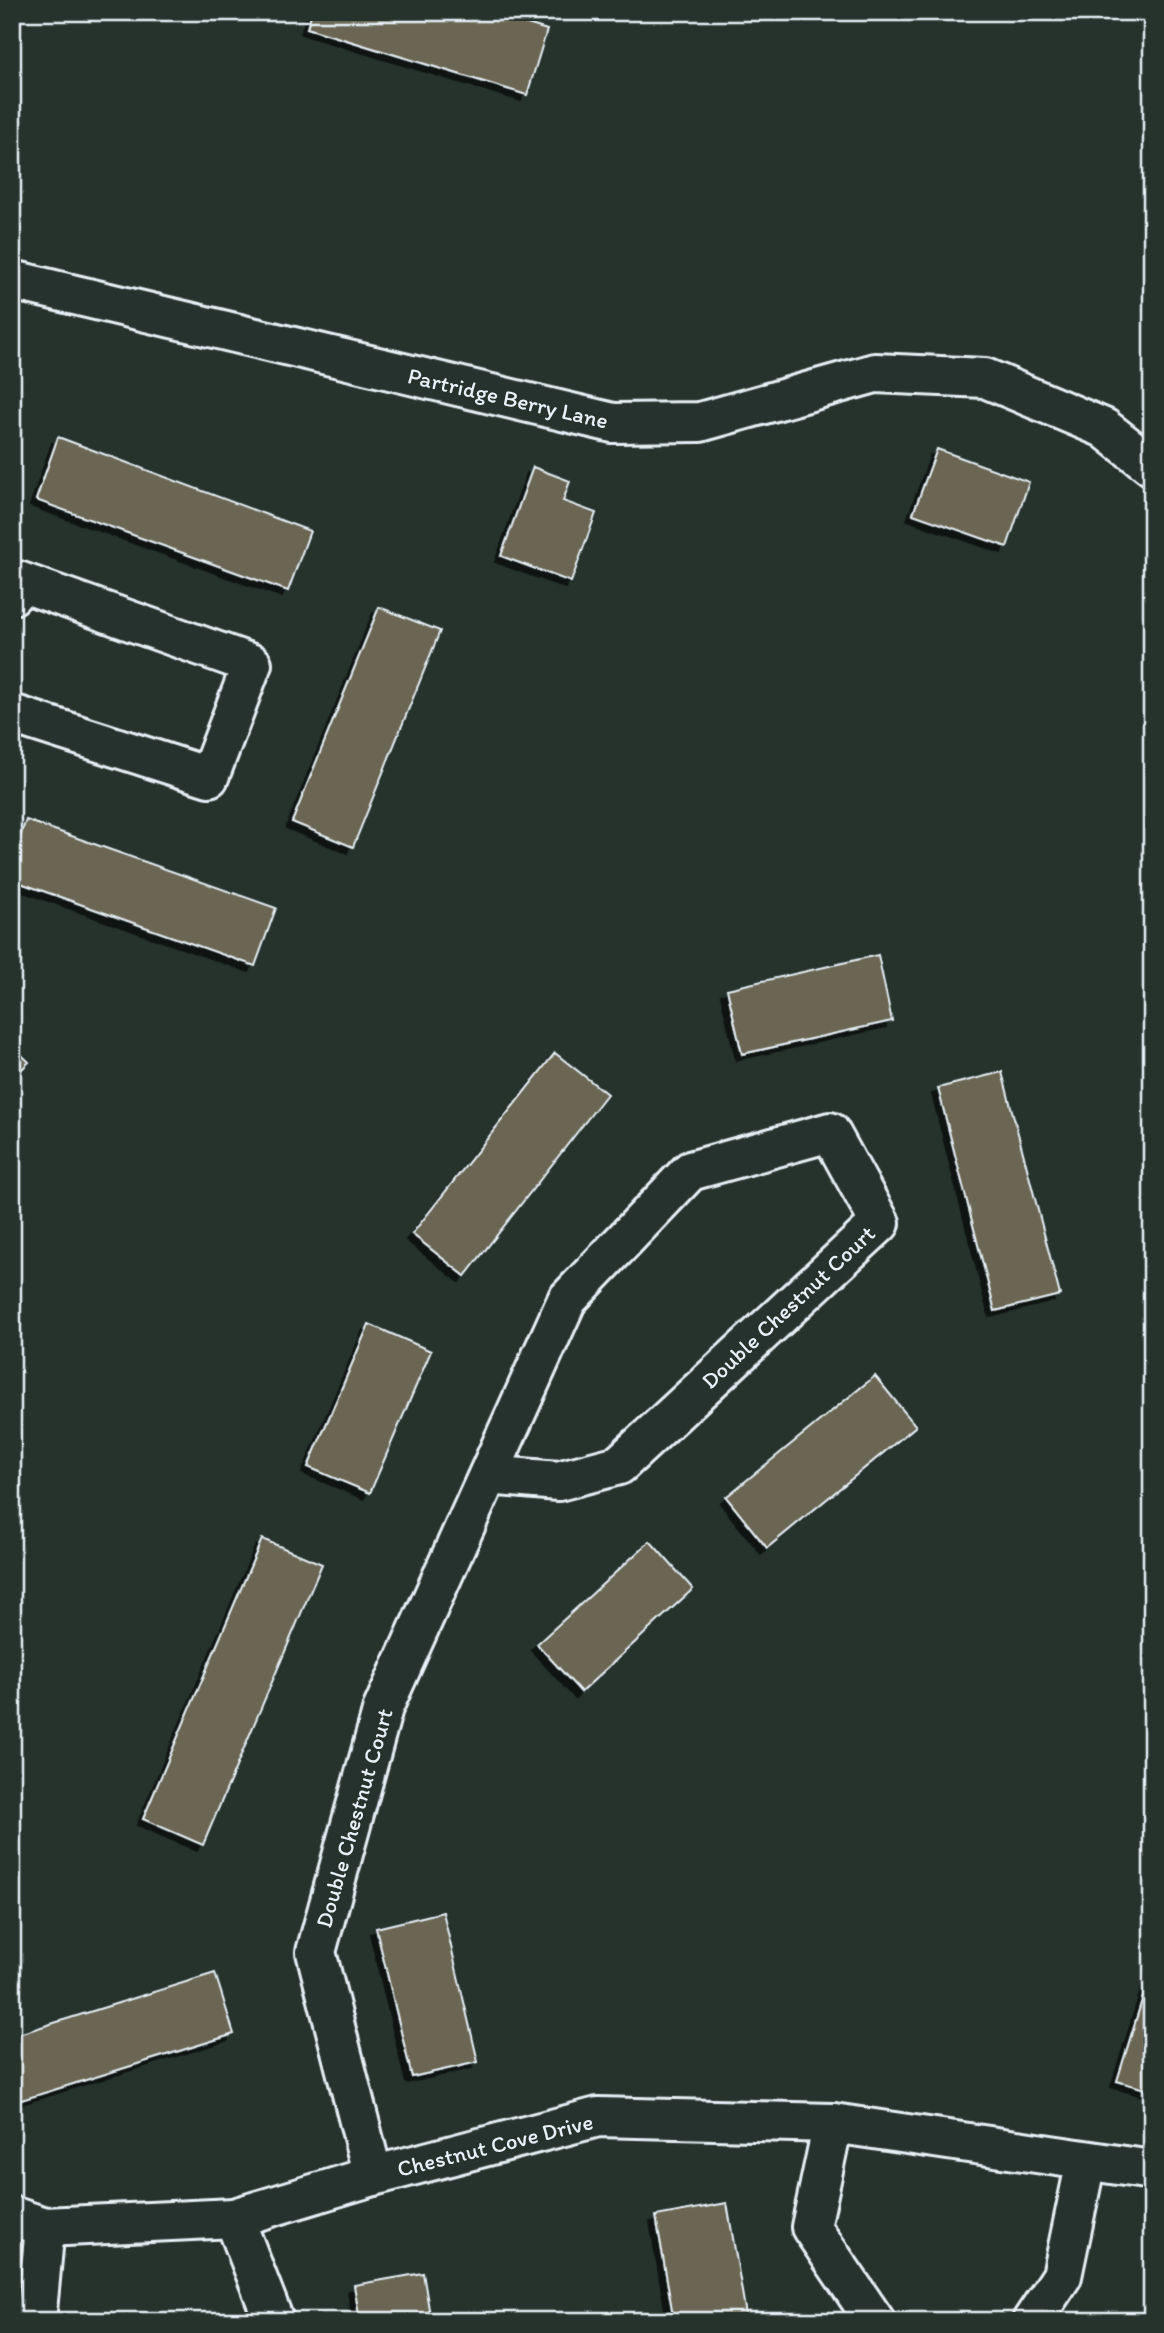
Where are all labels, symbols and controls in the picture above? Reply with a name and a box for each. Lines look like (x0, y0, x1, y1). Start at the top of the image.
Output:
street label: Partridge Berry Lane (405, 361, 611, 435)
street label: Double Chestnut Court (695, 1219, 881, 1395)
street label: Double Chestnut Court (309, 1705, 399, 1931)
street label: Chestnut Cove Drive (394, 2107, 596, 2183)

